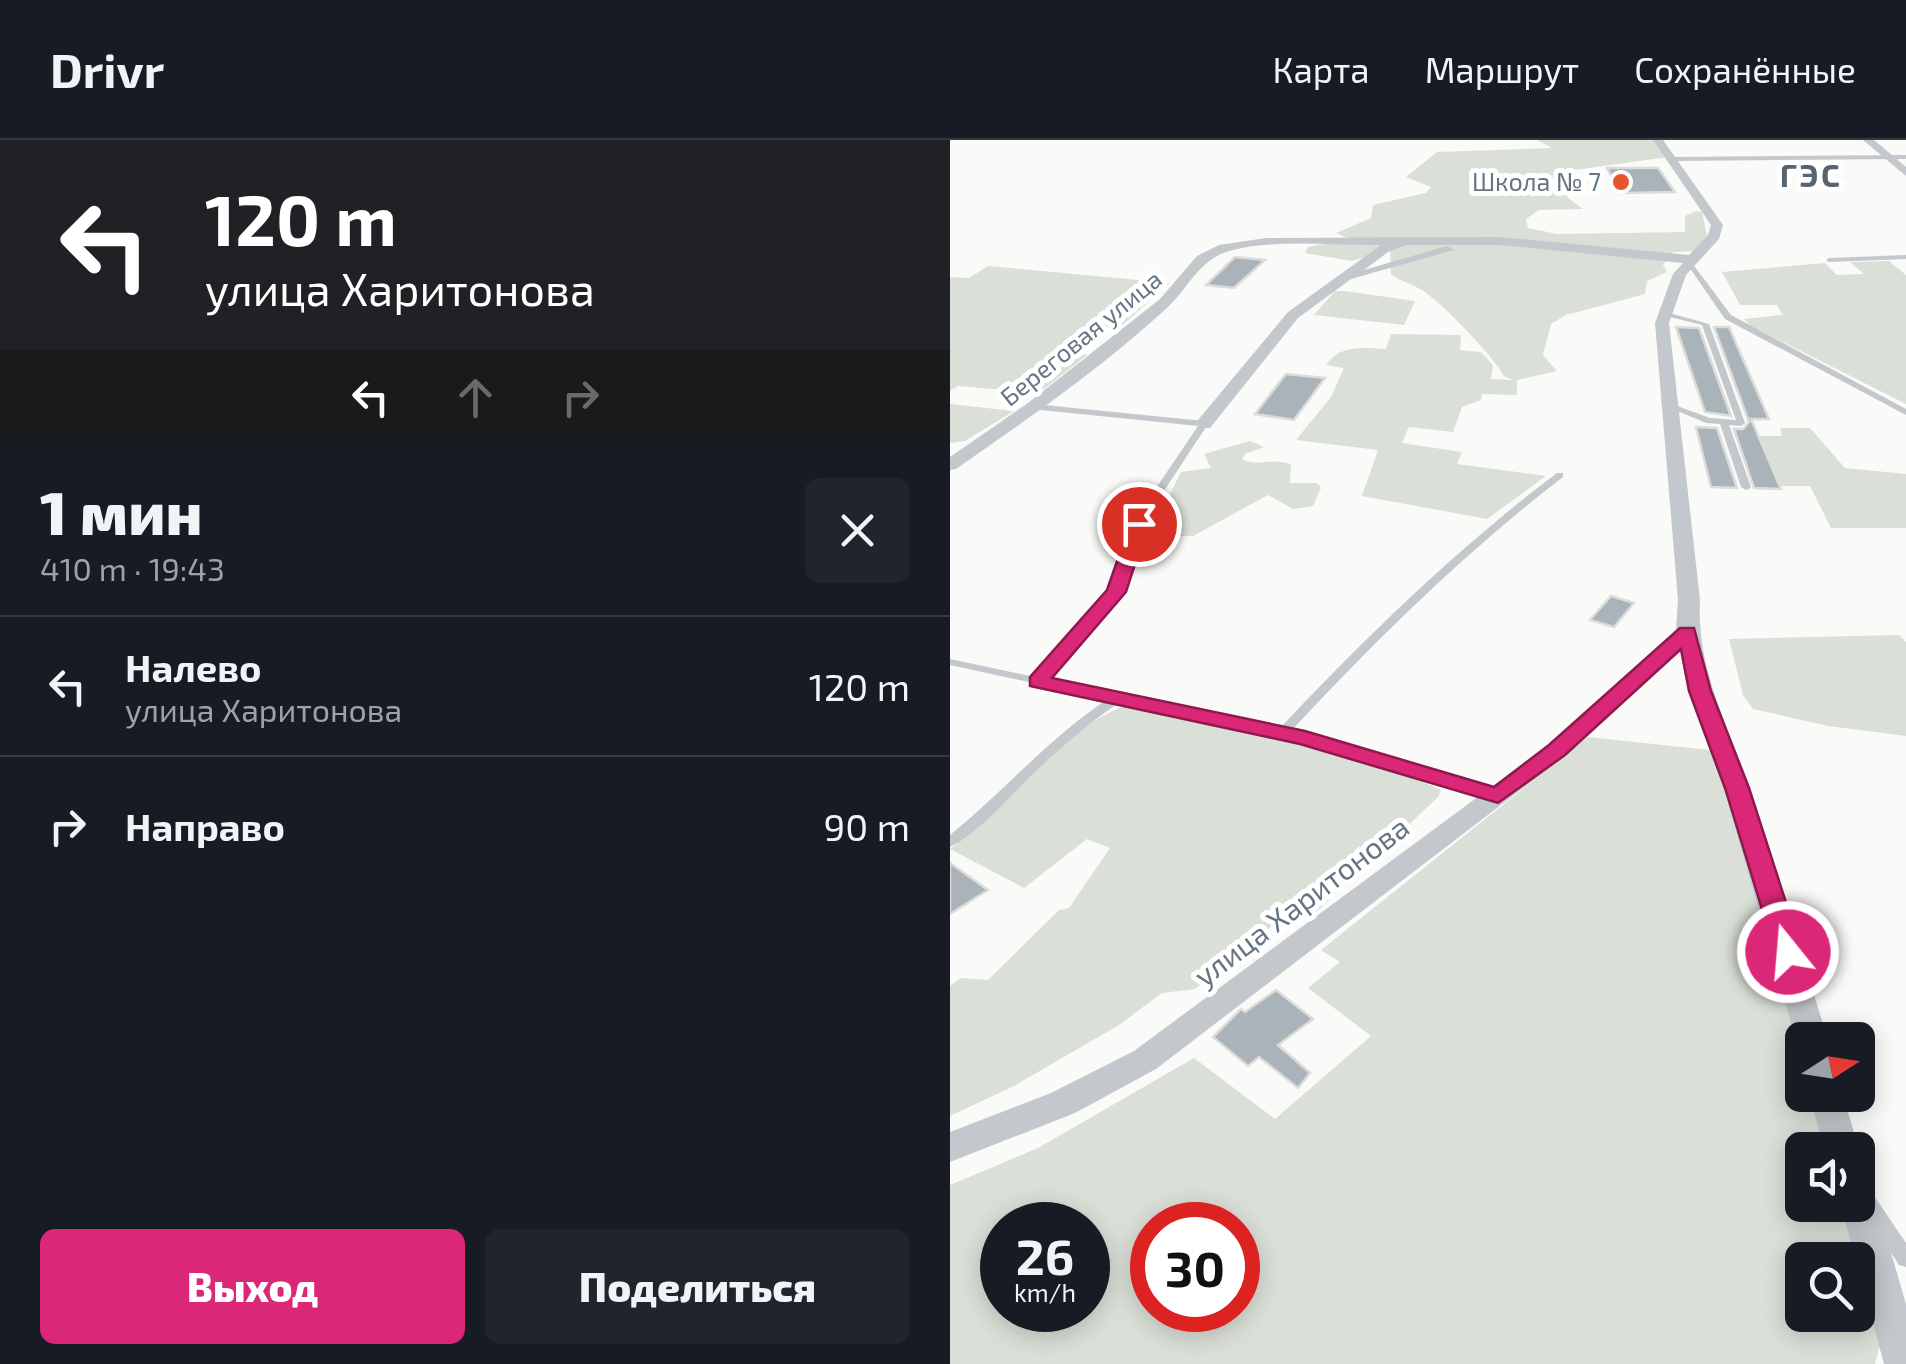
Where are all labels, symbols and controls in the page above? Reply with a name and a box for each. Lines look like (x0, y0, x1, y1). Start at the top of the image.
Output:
text: Drivr (50, 40, 164, 98)
text: Карта (1272, 48, 1370, 90)
text: Маршрут (1425, 48, 1579, 90)
text: Сохранённые (1634, 48, 1856, 90)
district label: ГЭС (1780, 155, 1842, 193)
place label: Школа № 7 (1472, 166, 1601, 196)
marker: Школа № 7 (1610, 171, 1632, 193)
text: 120 m (205, 176, 397, 260)
icon: left (40, 180, 170, 310)
text: улица Харитонова (205, 261, 595, 315)
street label: Береговая улица (994, 263, 1168, 412)
icon: left (343, 370, 398, 425)
icon: ahead (448, 370, 503, 425)
icon: right (553, 370, 608, 425)
text: 1 мин (40, 475, 203, 547)
button: close (805, 478, 910, 583)
pin (1097, 482, 1182, 567)
icon: arrive (1112, 497, 1167, 552)
text: 410 m · 19:43 (40, 549, 225, 587)
text: Налево (125, 644, 261, 690)
icon: left (40, 659, 95, 714)
text: 120 m (809, 663, 910, 709)
text: улица Харитонова (125, 690, 402, 728)
icon: right (40, 799, 95, 854)
text: Направо (125, 803, 285, 849)
text: 90 m (824, 803, 910, 849)
street label: улица Харитонова (1186, 808, 1416, 994)
position arrow (1736, 900, 1840, 1004)
north arrow (1785, 1022, 1875, 1112)
map controls (1785, 1022, 1875, 1332)
button: sound (1785, 1132, 1875, 1222)
speed limit sign: 30 (1130, 1202, 1260, 1332)
text: 26 (1016, 1225, 1074, 1285)
button: Выход (40, 1229, 465, 1344)
button: Поделиться (485, 1229, 910, 1344)
button: search (1785, 1242, 1875, 1332)
text: km/h (1014, 1277, 1076, 1307)

